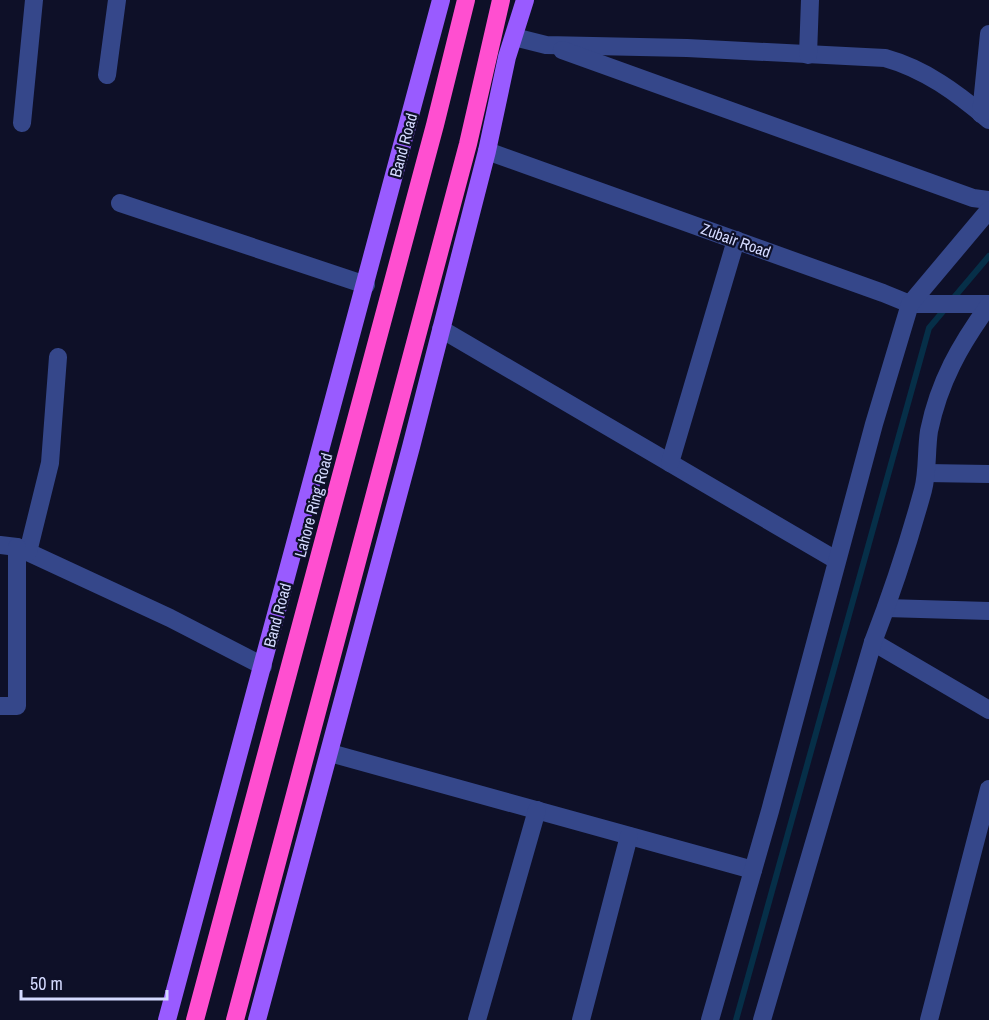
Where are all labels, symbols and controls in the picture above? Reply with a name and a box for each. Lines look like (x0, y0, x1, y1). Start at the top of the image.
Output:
street label: Band Road (384, 110, 422, 180)
street label: Zubair Road (698, 217, 774, 263)
street label: Lahore Ring Road (288, 450, 338, 560)
street label: Band Road (258, 580, 296, 650)
scale bar (21, 963, 166, 1001)
text: 50 m (30, 971, 63, 996)

